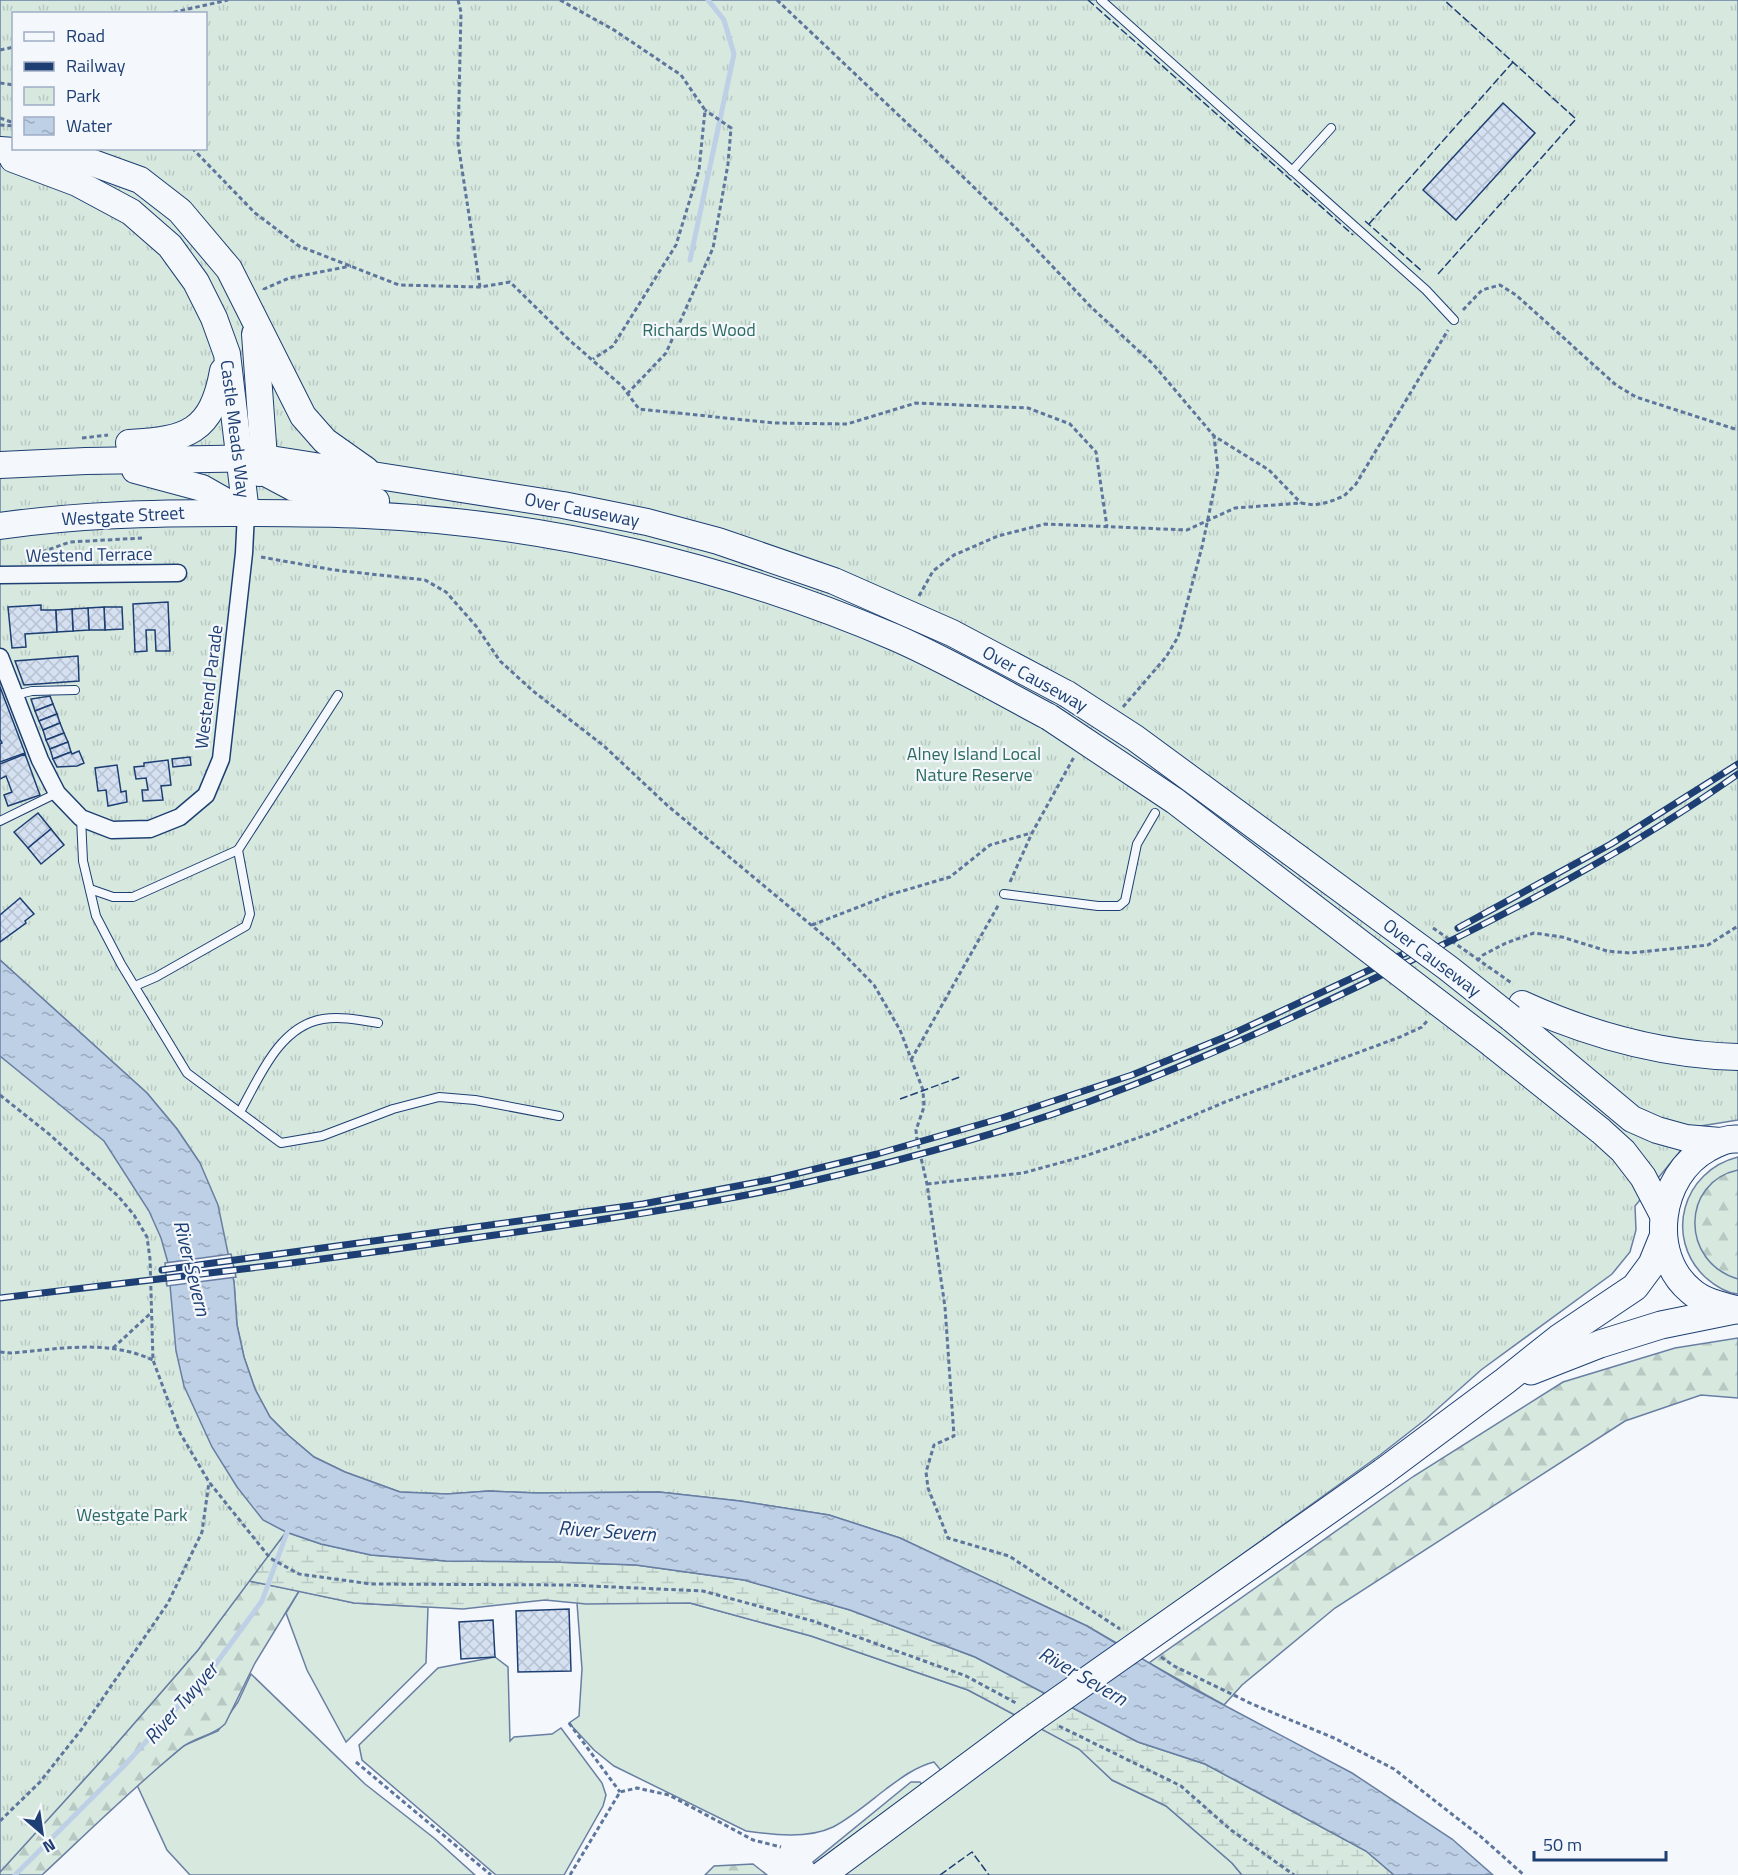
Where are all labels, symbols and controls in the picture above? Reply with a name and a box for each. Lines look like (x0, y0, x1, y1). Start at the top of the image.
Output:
legend (12, 12, 207, 150)
text: Road (66, 22, 105, 49)
text: Railway (66, 52, 126, 79)
text: Park (66, 82, 101, 109)
text: Water (66, 112, 112, 139)
park label: Richards Wood (642, 316, 756, 343)
street label: Castle Meads Way (214, 358, 257, 500)
street label: Over Causeway (522, 485, 642, 534)
street label: Westgate Street (61, 499, 186, 532)
street label: Westend Terrace (25, 540, 153, 569)
street label: Westend Parade (187, 623, 230, 751)
street label: Over Causeway (978, 638, 1093, 719)
park label: Alney Island Local Nature Reserve (907, 740, 1041, 788)
street label: Over Causeway (1378, 912, 1487, 1004)
water label: River Severn (166, 1217, 220, 1320)
park label: Westgate Park (76, 1501, 188, 1528)
water label: River Severn (557, 1512, 658, 1549)
water label: River Severn (1033, 1638, 1134, 1714)
water label: River Twyver (136, 1653, 227, 1751)
north arrow (12, 1803, 72, 1863)
scale bar (1534, 1824, 1666, 1862)
text: 50 m (1543, 1831, 1582, 1858)
text: N (39, 1833, 60, 1859)

